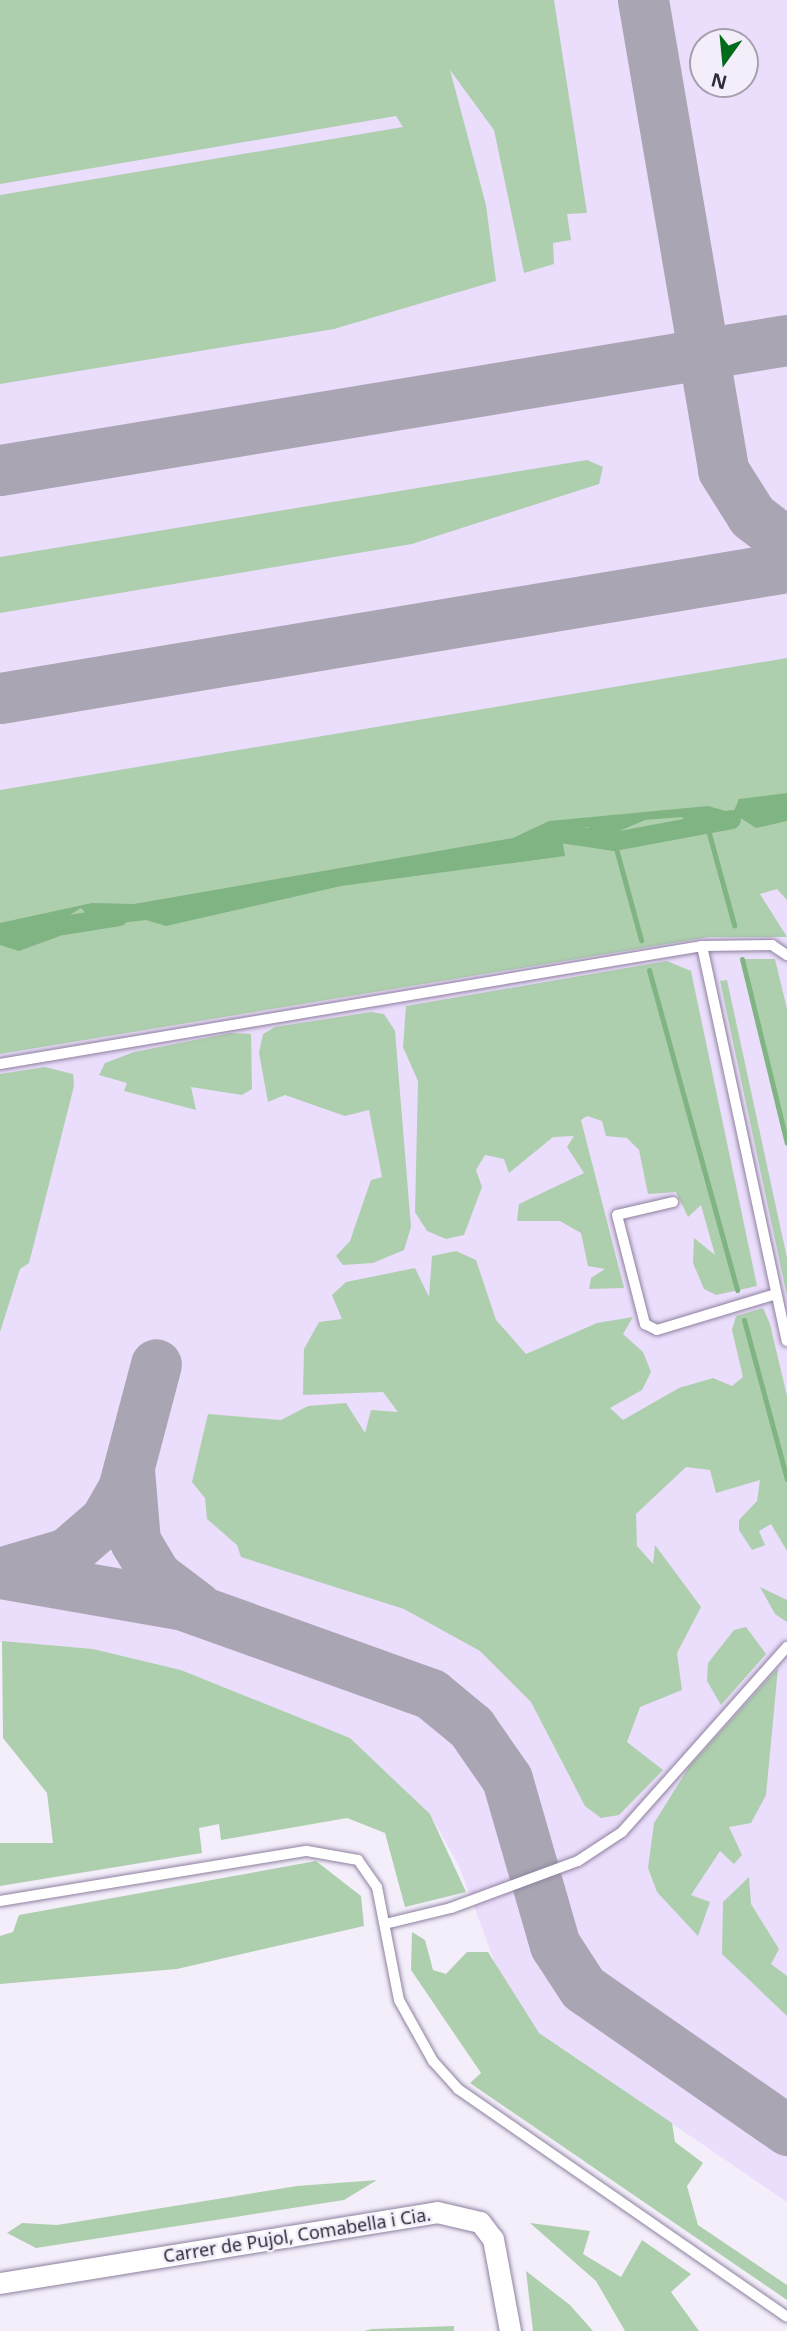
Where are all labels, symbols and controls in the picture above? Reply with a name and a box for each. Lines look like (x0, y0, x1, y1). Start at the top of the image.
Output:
north arrow (689, 28, 759, 98)
text: N (708, 67, 730, 96)
street label: Carrer de Pujol, Comabella i Cia. (162, 2203, 432, 2267)

